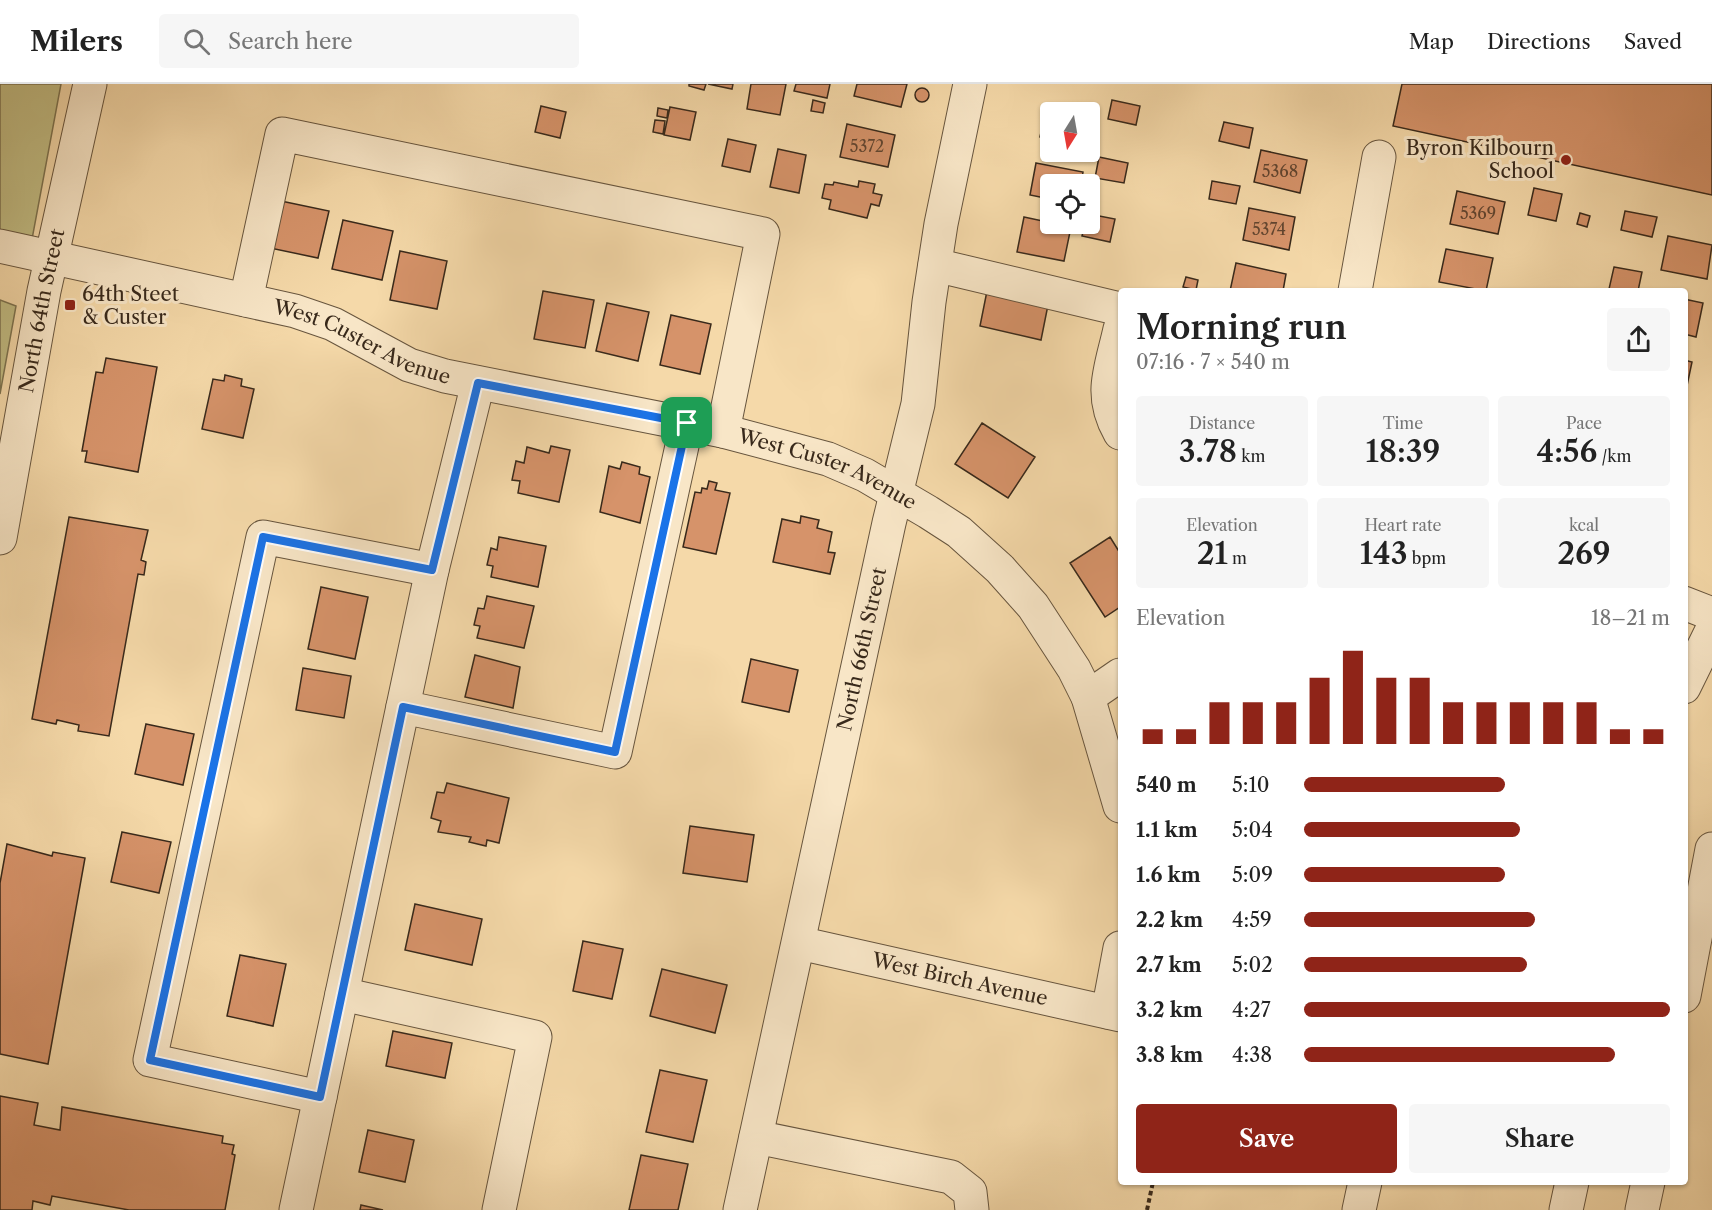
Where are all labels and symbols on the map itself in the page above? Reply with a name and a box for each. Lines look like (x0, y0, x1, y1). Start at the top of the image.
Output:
north arrow (1040, 102, 1100, 162)
house number: 5372 (850, 136, 884, 156)
place label: Byron Kilbourn School (1406, 136, 1554, 183)
marker: Byron Kilbourn School (1559, 153, 1573, 167)
house number: 5368 (1262, 161, 1298, 181)
house number: 5369 (1460, 203, 1496, 223)
house number: 5374 (1252, 219, 1286, 239)
street label: North 64th Street (14, 226, 69, 395)
place label: 64th Steet & Custer (82, 282, 179, 329)
street label: West Custer Avenue (270, 294, 453, 389)
marker: 64th Steet & Custer (63, 298, 77, 312)
pin (661, 397, 712, 448)
street label: West Custer Avenue (734, 423, 921, 515)
street label: North 66th Street (832, 565, 891, 733)
street label: West Birch Avenue (869, 948, 1050, 1010)

